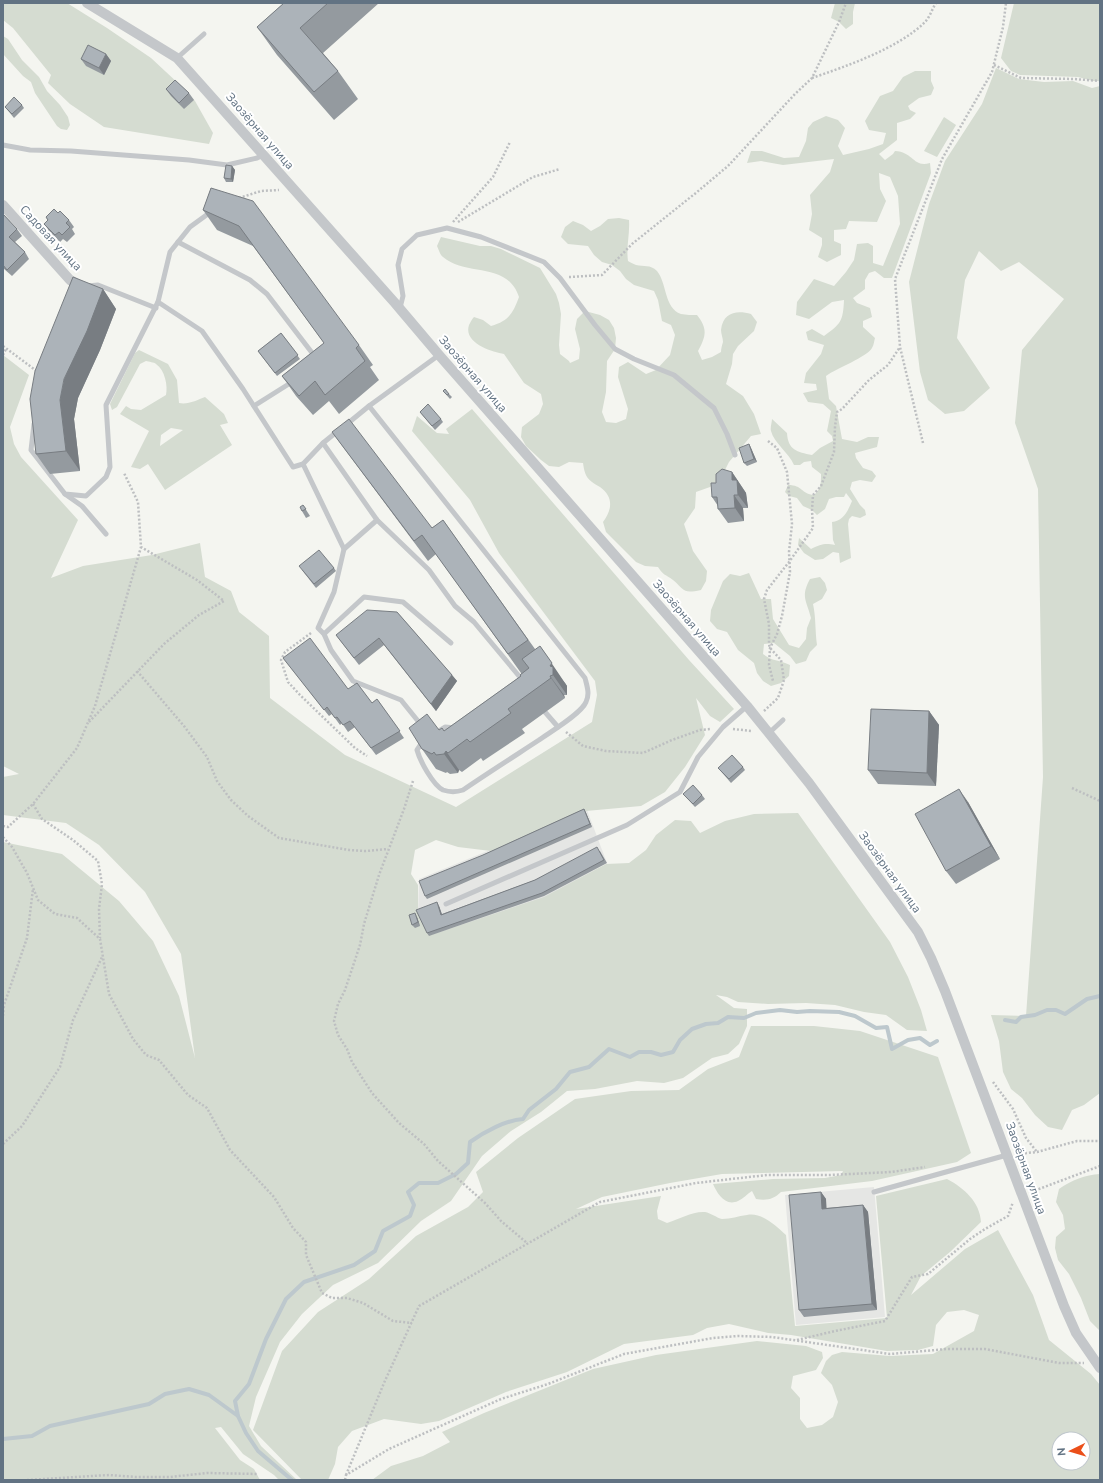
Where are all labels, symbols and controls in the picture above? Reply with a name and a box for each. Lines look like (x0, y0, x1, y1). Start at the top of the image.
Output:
street label: Заозёрная улица (222, 89, 298, 173)
street label: Садовая улица (16, 202, 86, 274)
street label: Заозёрная улица (435, 332, 511, 416)
street label: Заозёрная улица (649, 576, 725, 660)
street label: Заозёрная улица (855, 828, 925, 916)
street label: Заозёрная улица (1002, 1120, 1050, 1216)
north arrow (1051, 1431, 1091, 1471)
text: N (1054, 1447, 1069, 1457)

